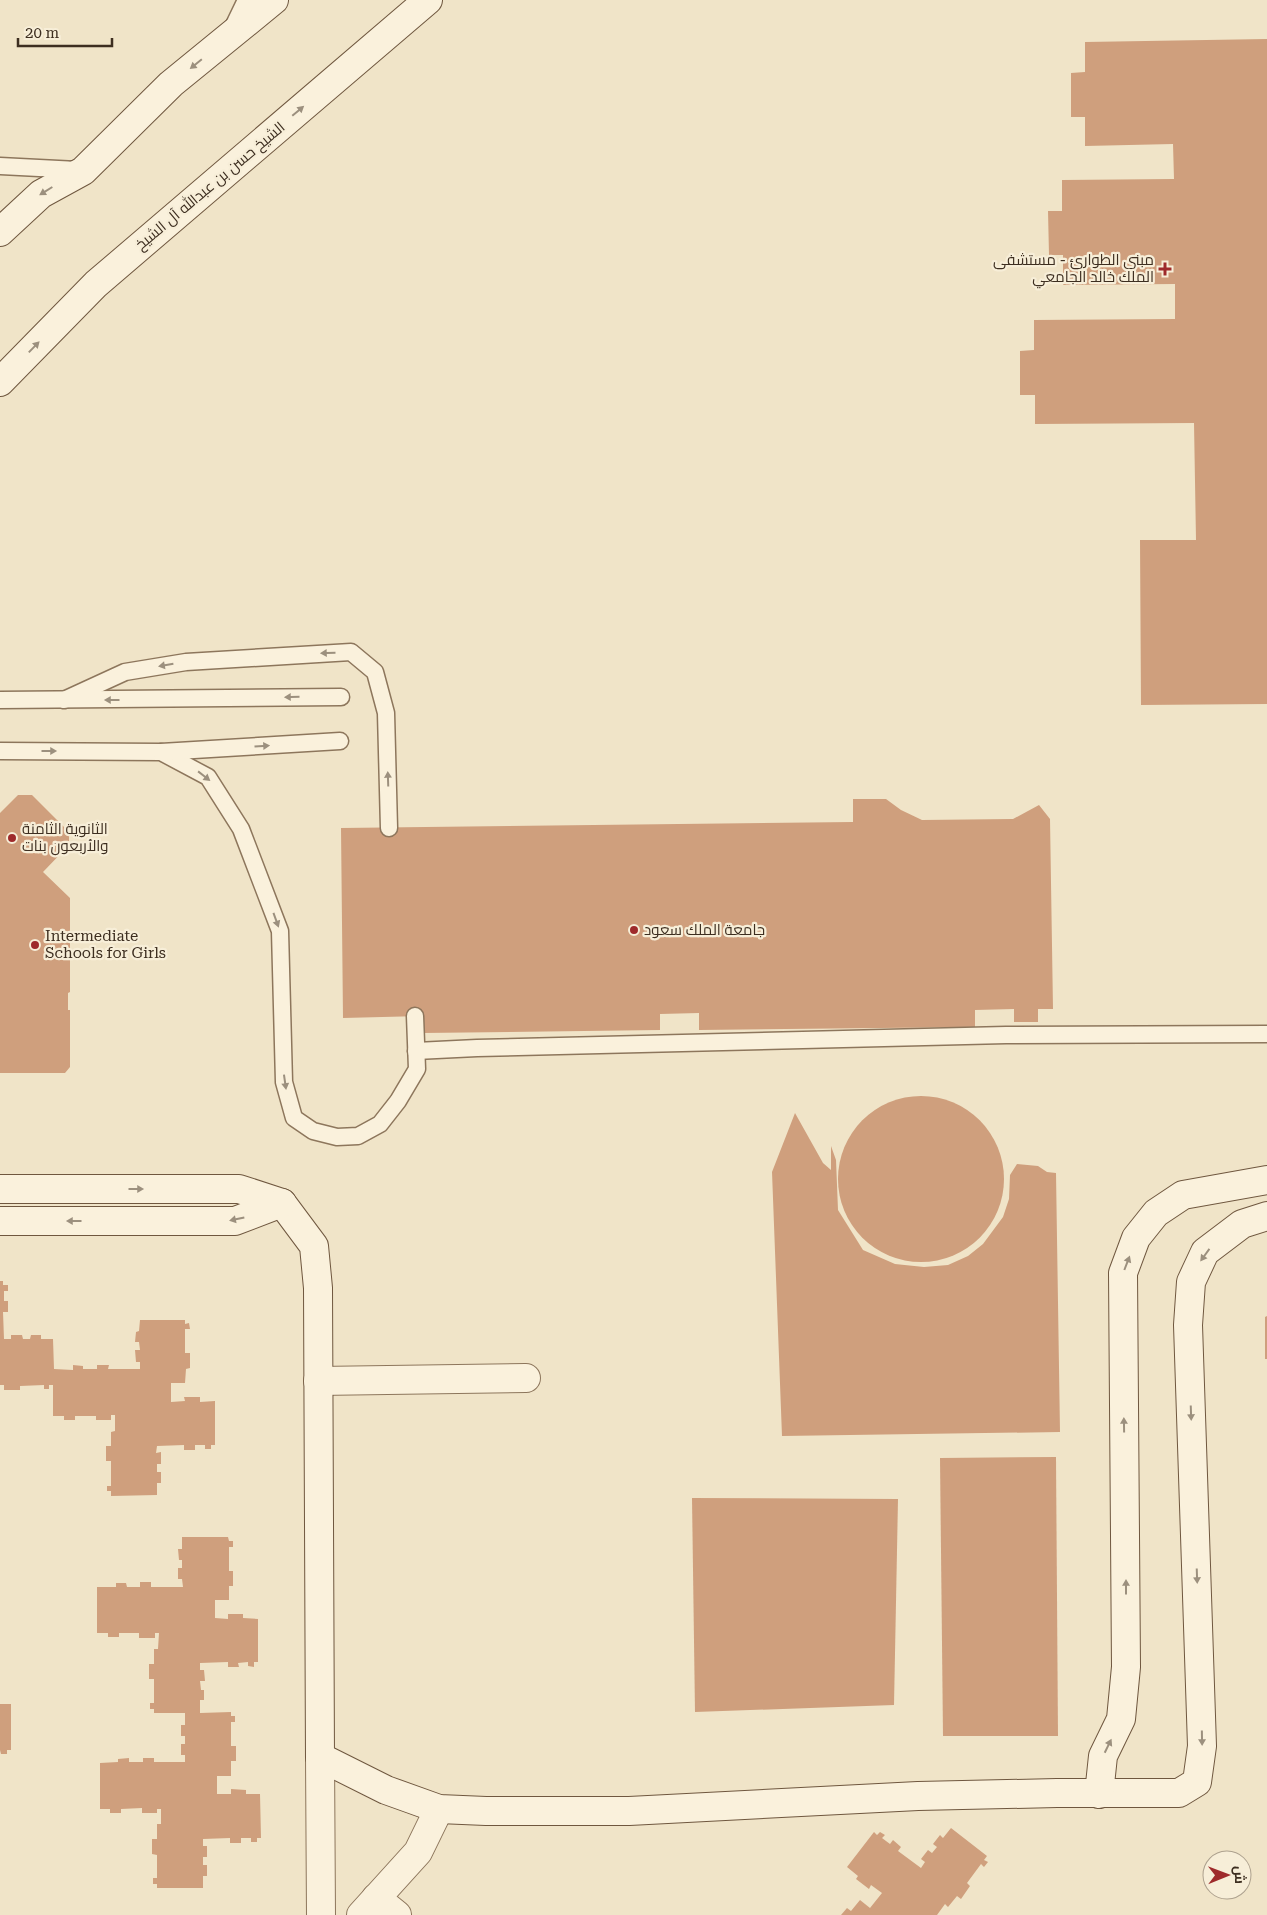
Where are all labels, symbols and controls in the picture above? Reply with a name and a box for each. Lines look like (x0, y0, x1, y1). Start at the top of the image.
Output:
scale bar (18, 15, 111, 47)
text: 20 m (25, 24, 60, 42)
one-way arrow (190, 58, 203, 69)
one-way arrow (292, 105, 304, 117)
street label: الشيخ حسن بن عبدالله آل الشيخ (131, 117, 290, 255)
one-way arrow (40, 187, 53, 196)
place label: مبنى الطوارئ - مستشفى الملك خالد الجامعي (993, 251, 1154, 289)
marker: مبنى الطوارئ - مستشفى الملك خالد الجامعي (1158, 262, 1172, 276)
one-way arrow (28, 341, 40, 353)
one-way arrow (320, 649, 336, 657)
one-way arrow (158, 662, 174, 670)
one-way arrow (284, 694, 300, 702)
one-way arrow (104, 696, 120, 704)
one-way arrow (255, 741, 271, 749)
one-way arrow (41, 747, 57, 755)
one-way arrow (198, 771, 211, 782)
one-way arrow (383, 771, 391, 787)
place label: الثانوية الثامنة والأربعون بنات (22, 820, 109, 856)
marker: الثانوية الثامنة والأربعون بنات (6, 832, 18, 844)
one-way arrow (272, 913, 280, 928)
place label: جامعة الملك سعود (644, 921, 765, 939)
marker: جامعة الملك سعود (628, 924, 640, 936)
place label: Intermediate Schools for Girls (45, 927, 166, 962)
marker: Intermediate Schools for Girls (29, 939, 41, 951)
one-way arrow (282, 1074, 290, 1090)
one-way arrow (128, 1185, 144, 1193)
one-way arrow (228, 1216, 244, 1224)
one-way arrow (66, 1217, 82, 1225)
one-way arrow (1200, 1248, 1210, 1262)
one-way arrow (1123, 1255, 1131, 1270)
one-way arrow (1187, 1406, 1195, 1422)
one-way arrow (1120, 1416, 1128, 1432)
one-way arrow (1193, 1568, 1201, 1584)
one-way arrow (1122, 1579, 1130, 1595)
one-way arrow (1198, 1730, 1206, 1746)
one-way arrow (1104, 1739, 1112, 1753)
north arrow (1202, 1850, 1252, 1900)
text: ش (1231, 1866, 1248, 1884)

